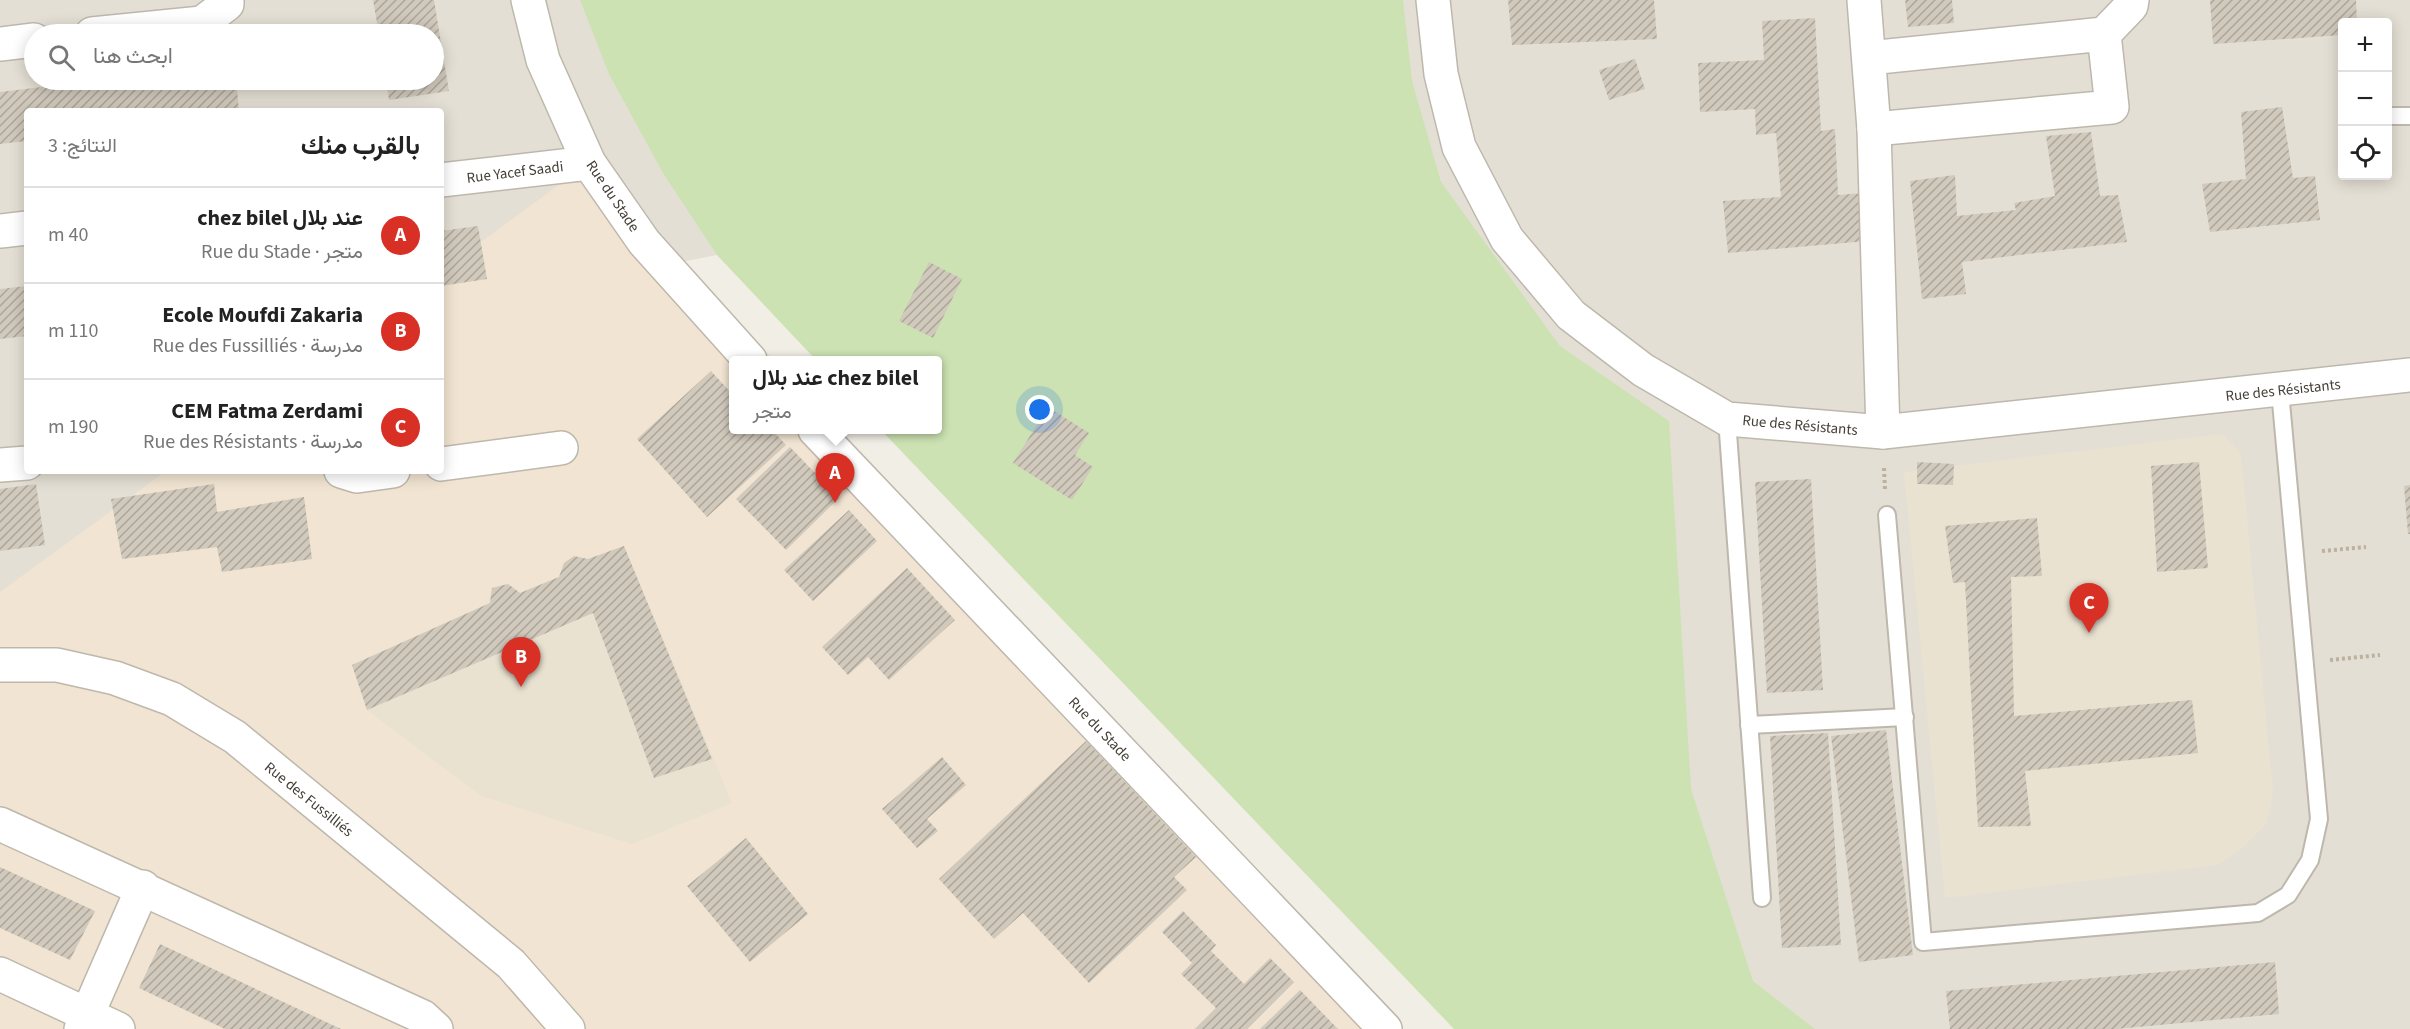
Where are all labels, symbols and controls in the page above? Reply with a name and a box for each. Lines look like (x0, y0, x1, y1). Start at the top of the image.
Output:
map controls (2338, 18, 2392, 180)
button: + (2338, 18, 2392, 72)
search box (24, 24, 444, 90)
text: ابحث هنا (93, 40, 173, 72)
icon: search (45, 41, 78, 74)
button: − (2338, 72, 2392, 126)
button: locate (2338, 126, 2392, 180)
text: بالقرب منك (301, 127, 420, 164)
text: النتائج: 3 (48, 132, 117, 160)
street label: Rue Yacef Saadi (466, 156, 565, 189)
street label: Rue du Stade (581, 156, 644, 236)
text: عند بلال chez bilel (197, 202, 363, 234)
text: 40 m (48, 221, 88, 249)
text: A (395, 221, 406, 249)
text: متجر · Rue du Stade (201, 238, 363, 266)
text: Ecole Moufdi Zakaria (162, 299, 363, 331)
text: 110 m (48, 317, 98, 345)
text: B (394, 317, 407, 345)
text: مدرسة · Rue des Fussilliés (152, 332, 363, 360)
popup (729, 356, 942, 434)
text: عند بلال chez bilel (753, 362, 918, 394)
street label: Rue des Résistants (2224, 374, 2342, 407)
text: CEM Fatma Zerdami (171, 395, 363, 427)
your location (1025, 395, 1054, 424)
text: متجر (753, 398, 792, 426)
street label: Rue des Résistants (1741, 410, 1859, 441)
text: 190 m (48, 413, 98, 441)
text: C (395, 413, 406, 441)
text: مدرسة · Rue des Résistants (143, 428, 363, 456)
pin: A (816, 454, 854, 503)
pin: C (2070, 584, 2108, 633)
pin: B (502, 638, 540, 687)
street label: Rue du Stade (1063, 692, 1136, 766)
street label: Rue des Fussilliés (260, 757, 358, 842)

